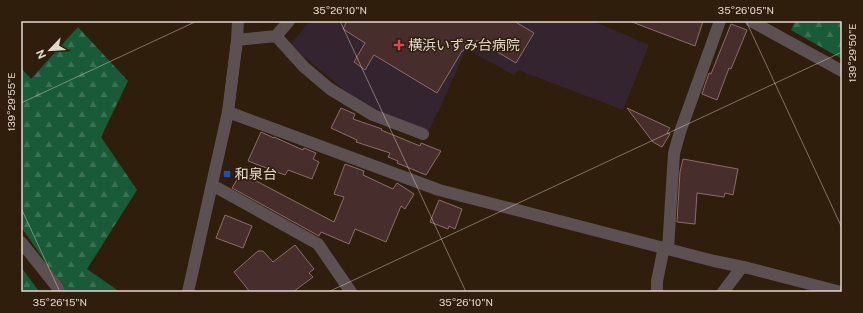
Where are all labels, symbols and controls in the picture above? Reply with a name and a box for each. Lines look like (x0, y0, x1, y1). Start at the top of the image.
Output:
text: 35°26'10"N (313, 4, 367, 16)
text: 35°26'05"N (718, 4, 774, 16)
text: 139°29'50"E (846, 24, 858, 82)
north arrow (30, 30, 70, 70)
place label: 横浜いずみ台病院 (408, 37, 520, 53)
marker: 横浜いずみ台病院 (393, 39, 405, 51)
text: N (34, 48, 48, 61)
text: 139°29'55"E (5, 72, 17, 132)
place label: 和泉台 (235, 166, 277, 182)
marker: 和泉台 (222, 169, 232, 179)
text: 35°26'15"N (33, 296, 87, 308)
text: 35°26'10"N (439, 296, 493, 308)

